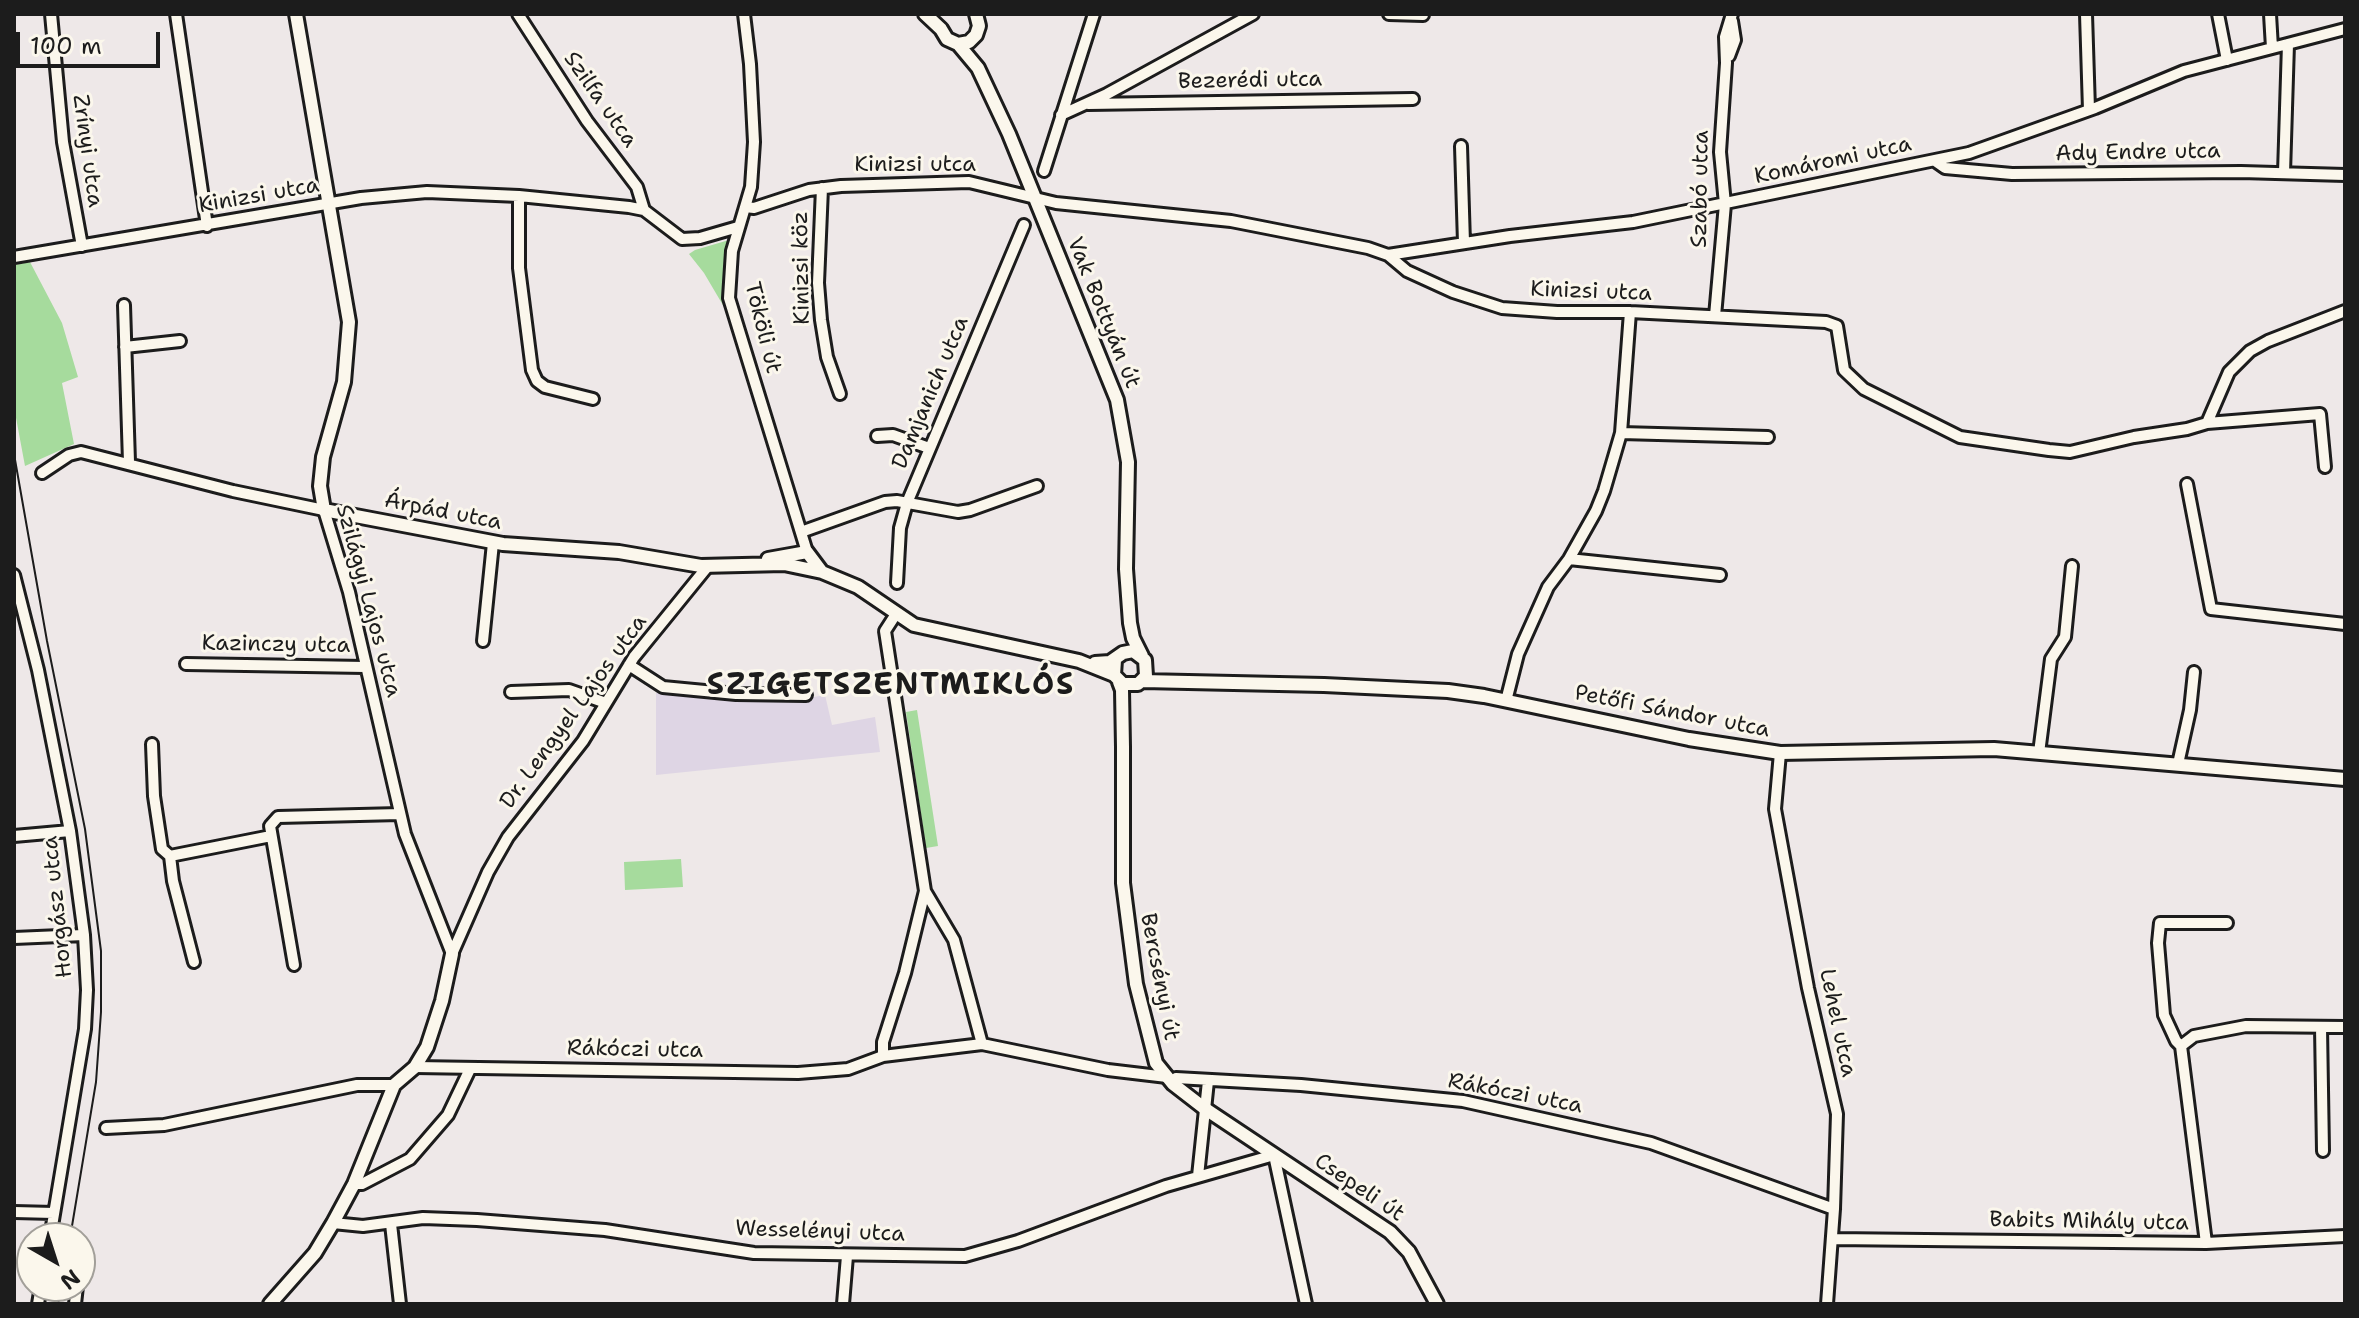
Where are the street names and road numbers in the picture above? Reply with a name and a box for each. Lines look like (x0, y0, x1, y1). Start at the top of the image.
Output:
street label: Szilfa utca (557, 47, 643, 153)
street label: Bezerédi utca (1178, 67, 1322, 95)
street label: Zrínyi utca (66, 93, 108, 209)
street label: Szabó utca (1687, 130, 1715, 248)
street label: Komáromi utca (1752, 131, 1914, 191)
street label: Ady Endre utca (2055, 138, 2221, 168)
street label: Kinizsi utca (854, 152, 976, 178)
street label: Kinizsi utca (197, 172, 321, 220)
street label: Kinizsi köz (788, 211, 816, 325)
street label: Vak Bottyán út (1061, 234, 1145, 392)
street label: Kinizsi utca (1530, 277, 1652, 307)
street label: Tököli út (738, 280, 786, 376)
street label: Damjanich utca (887, 313, 975, 473)
street label: Árpád utca (382, 488, 504, 536)
street label: Szilágyi Lajos utca (330, 502, 406, 700)
street label: Dr. Lengyel Lajos utca (495, 610, 653, 814)
street label: Kazinczy utca (201, 631, 351, 659)
street label: Petőfi Sándor utca (1572, 680, 1772, 744)
street label: Horgász utca (37, 835, 79, 979)
street label: Bercsényi út (1134, 911, 1184, 1043)
street label: Lehel utca (1813, 967, 1861, 1079)
street label: Rákóczi utca (567, 1036, 703, 1064)
street label: Rákóczi utca (1446, 1068, 1584, 1120)
street label: Csepeli út (1309, 1148, 1409, 1228)
street label: Babits Mihály utca (1989, 1207, 2189, 1237)
street label: Wesselényi utca (735, 1216, 905, 1248)

